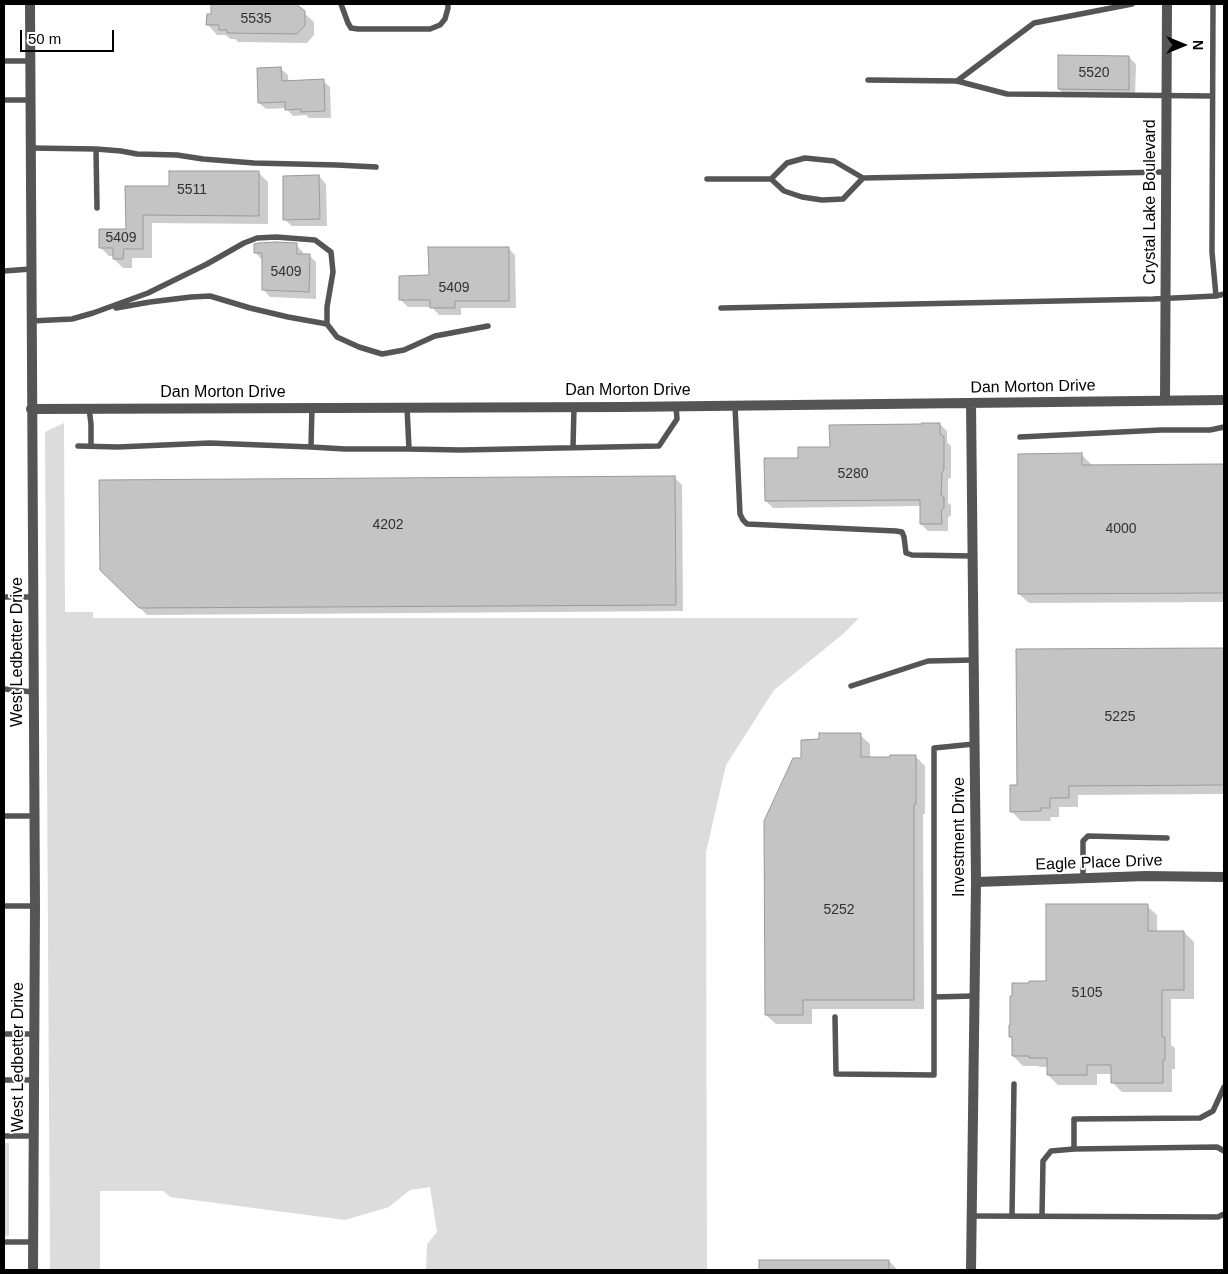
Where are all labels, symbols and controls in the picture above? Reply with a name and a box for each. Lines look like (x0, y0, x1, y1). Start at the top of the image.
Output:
house number: 5535 (240, 11, 272, 27)
scale bar (22, 20, 116, 52)
north arrow (1158, 20, 1208, 70)
text: 50 m (28, 30, 61, 47)
text: N (1190, 40, 1206, 50)
house number: 5520 (1078, 65, 1110, 81)
street label: Crystal Lake Boulevard (1141, 119, 1161, 285)
house number: 5511 (177, 182, 207, 198)
house number: 5409 (105, 230, 137, 246)
house number: 5409 (270, 264, 302, 280)
house number: 5409 (438, 280, 470, 296)
street label: Dan Morton Drive (970, 376, 1096, 398)
street label: Dan Morton Drive (565, 381, 691, 401)
street label: Dan Morton Drive (160, 383, 286, 403)
house number: 5280 (837, 466, 869, 482)
house number: 4202 (372, 517, 404, 533)
house number: 4000 (1105, 521, 1137, 537)
street label: West Ledbetter Drive (8, 577, 28, 727)
house number: 5225 (1104, 709, 1136, 725)
street label: Investment Drive (950, 777, 970, 897)
street label: Eagle Place Drive (1035, 851, 1163, 875)
house number: 5252 (823, 902, 855, 918)
street label: West Ledbetter Drive (9, 982, 29, 1132)
house number: 5105 (1071, 985, 1103, 1001)

